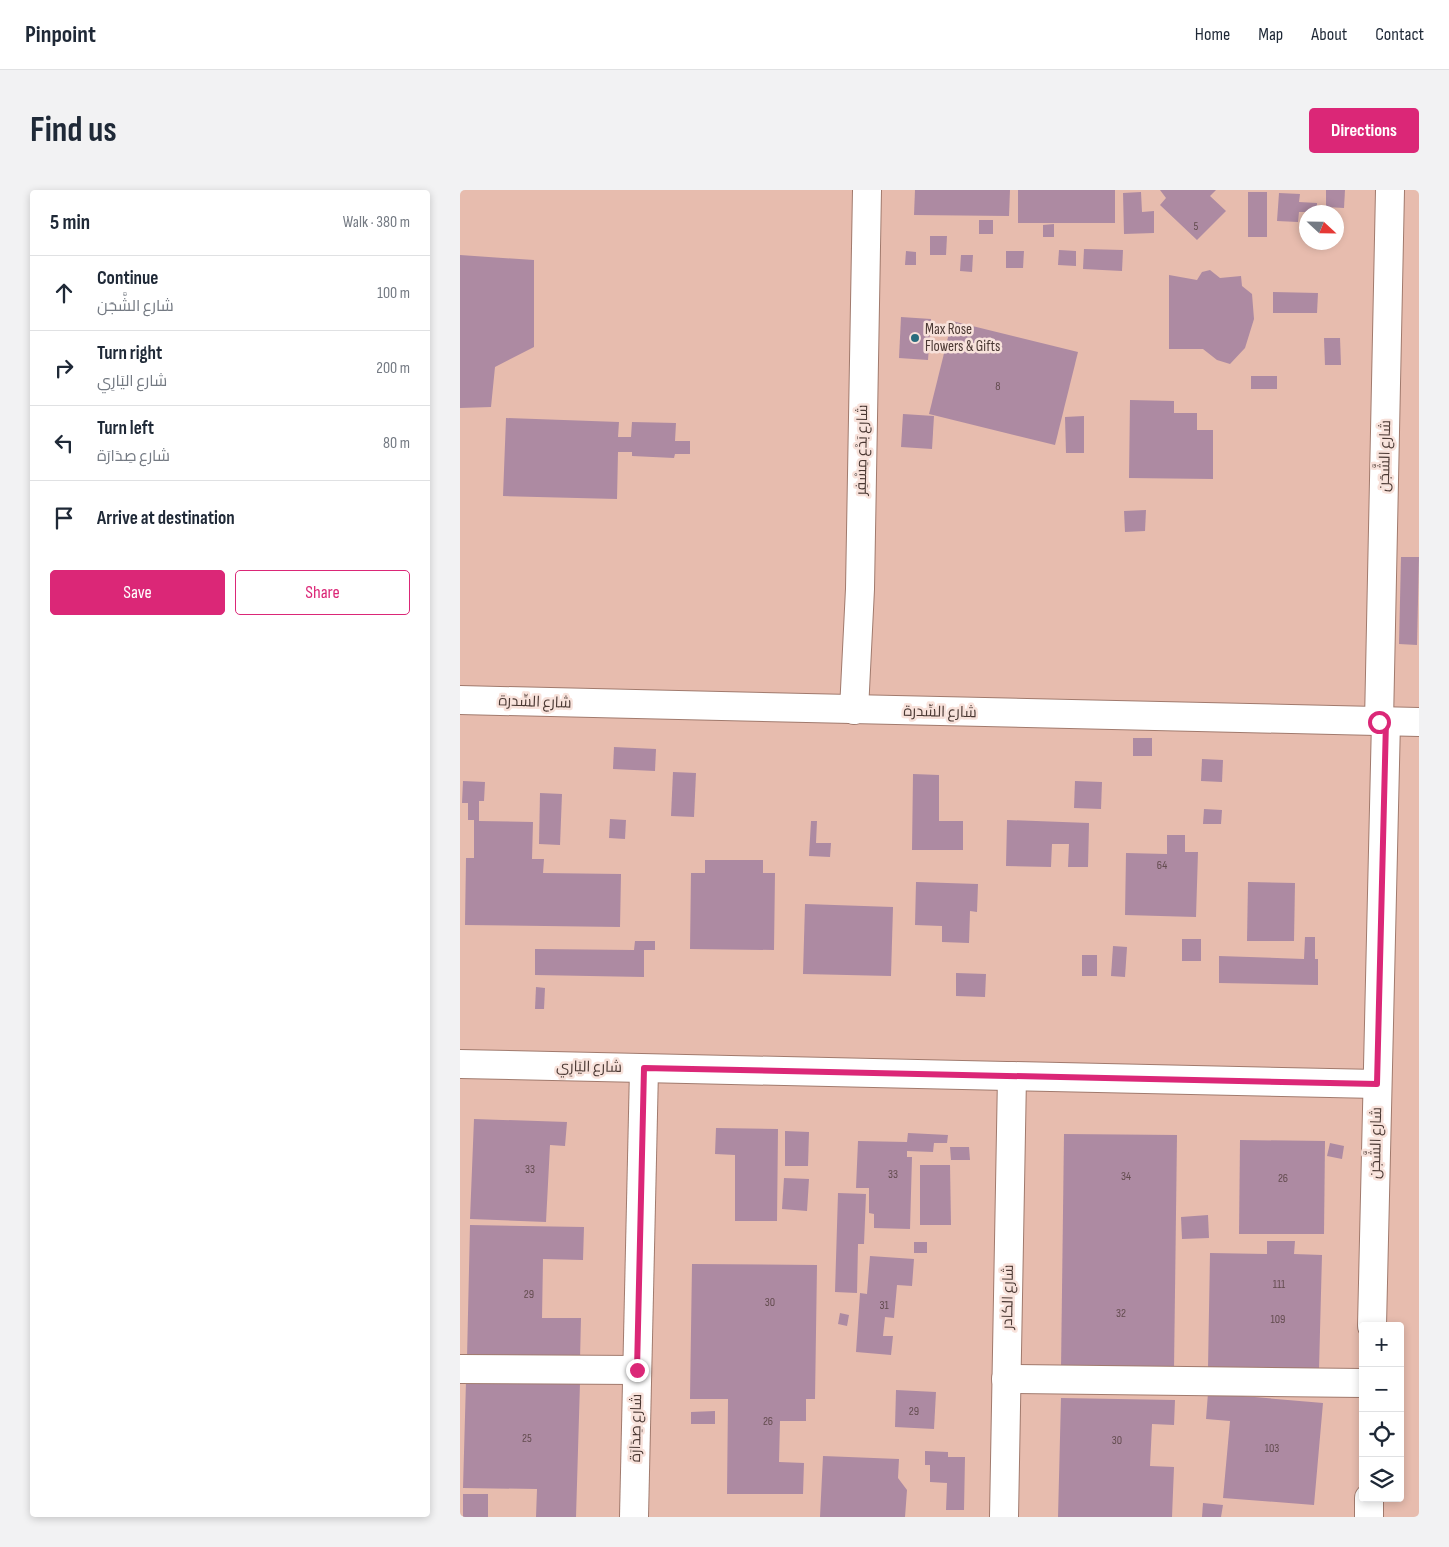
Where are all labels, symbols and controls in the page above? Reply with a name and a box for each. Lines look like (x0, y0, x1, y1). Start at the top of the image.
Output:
text: Pinpoint (25, 20, 96, 49)
text: Home (1195, 24, 1230, 45)
text: Map (1258, 24, 1283, 45)
text: About (1311, 24, 1347, 45)
text: Contact (1375, 24, 1424, 45)
button: Directions (1309, 108, 1419, 153)
text: Find us (30, 109, 117, 152)
north arrow (1299, 205, 1344, 250)
text: 5 min (50, 210, 90, 235)
text: Walk · 380 m (343, 213, 410, 232)
house number: 5 (1194, 219, 1199, 234)
text: Continue (97, 267, 158, 290)
icon: ahead (50, 279, 78, 307)
text: 100 m (377, 284, 410, 303)
text: شارع الشَّجَن (97, 297, 174, 316)
place label: Max Rose Flowers & Gifts (925, 320, 1000, 356)
marker: Max Rose Flowers & Gifts (909, 332, 921, 344)
text: Turn right (97, 342, 162, 365)
icon: right (50, 354, 78, 382)
text: 200 m (376, 359, 410, 378)
text: شارع اليَارِي (97, 372, 167, 391)
house number: 8 (995, 379, 1001, 394)
street label: شارع بَدْع مِسْفِر (852, 404, 873, 497)
text: Turn left (97, 417, 154, 440)
street label: شارع الشَّجَن (1372, 420, 1396, 492)
icon: left (50, 429, 78, 457)
text: 80 m (383, 434, 410, 453)
text: شارع صِدَارَة (97, 447, 170, 466)
icon: arrive (50, 504, 78, 532)
text: Arrive at destination (97, 507, 235, 530)
button: Save (50, 570, 225, 615)
button: Share (235, 570, 410, 615)
street label: شارع السِّدرة (498, 691, 572, 714)
street label: شارع السِّدرة (903, 702, 977, 723)
route start (1368, 711, 1391, 734)
house number: 64 (1157, 858, 1167, 873)
street label: شارع اليَارِي (556, 1057, 622, 1079)
street label: شارع الشَّجَن (1363, 1107, 1387, 1179)
house number: 33 (525, 1162, 535, 1177)
house number: 33 (888, 1167, 898, 1182)
house number: 34 (1121, 1169, 1131, 1184)
house number: 26 (1278, 1171, 1288, 1186)
street label: شارع الكادر (998, 1264, 1019, 1331)
house number: 111 (1273, 1277, 1286, 1292)
house number: 29 (524, 1287, 534, 1302)
house number: 30 (765, 1295, 775, 1310)
house number: 31 (879, 1298, 889, 1313)
house number: 32 (1116, 1306, 1126, 1321)
house number: 109 (1271, 1312, 1285, 1327)
map controls (1359, 1322, 1404, 1502)
button: + (1359, 1322, 1404, 1367)
route end (626, 1359, 649, 1382)
button: − (1359, 1367, 1404, 1412)
street label: شارع صِدَارَة (626, 1394, 647, 1462)
house number: 29 (909, 1404, 919, 1419)
button: locate (1359, 1412, 1404, 1457)
house number: 26 (763, 1414, 773, 1429)
house number: 25 (522, 1431, 532, 1446)
house number: 30 (1112, 1433, 1122, 1448)
house number: 103 (1265, 1441, 1279, 1456)
button: layers (1359, 1457, 1404, 1502)

